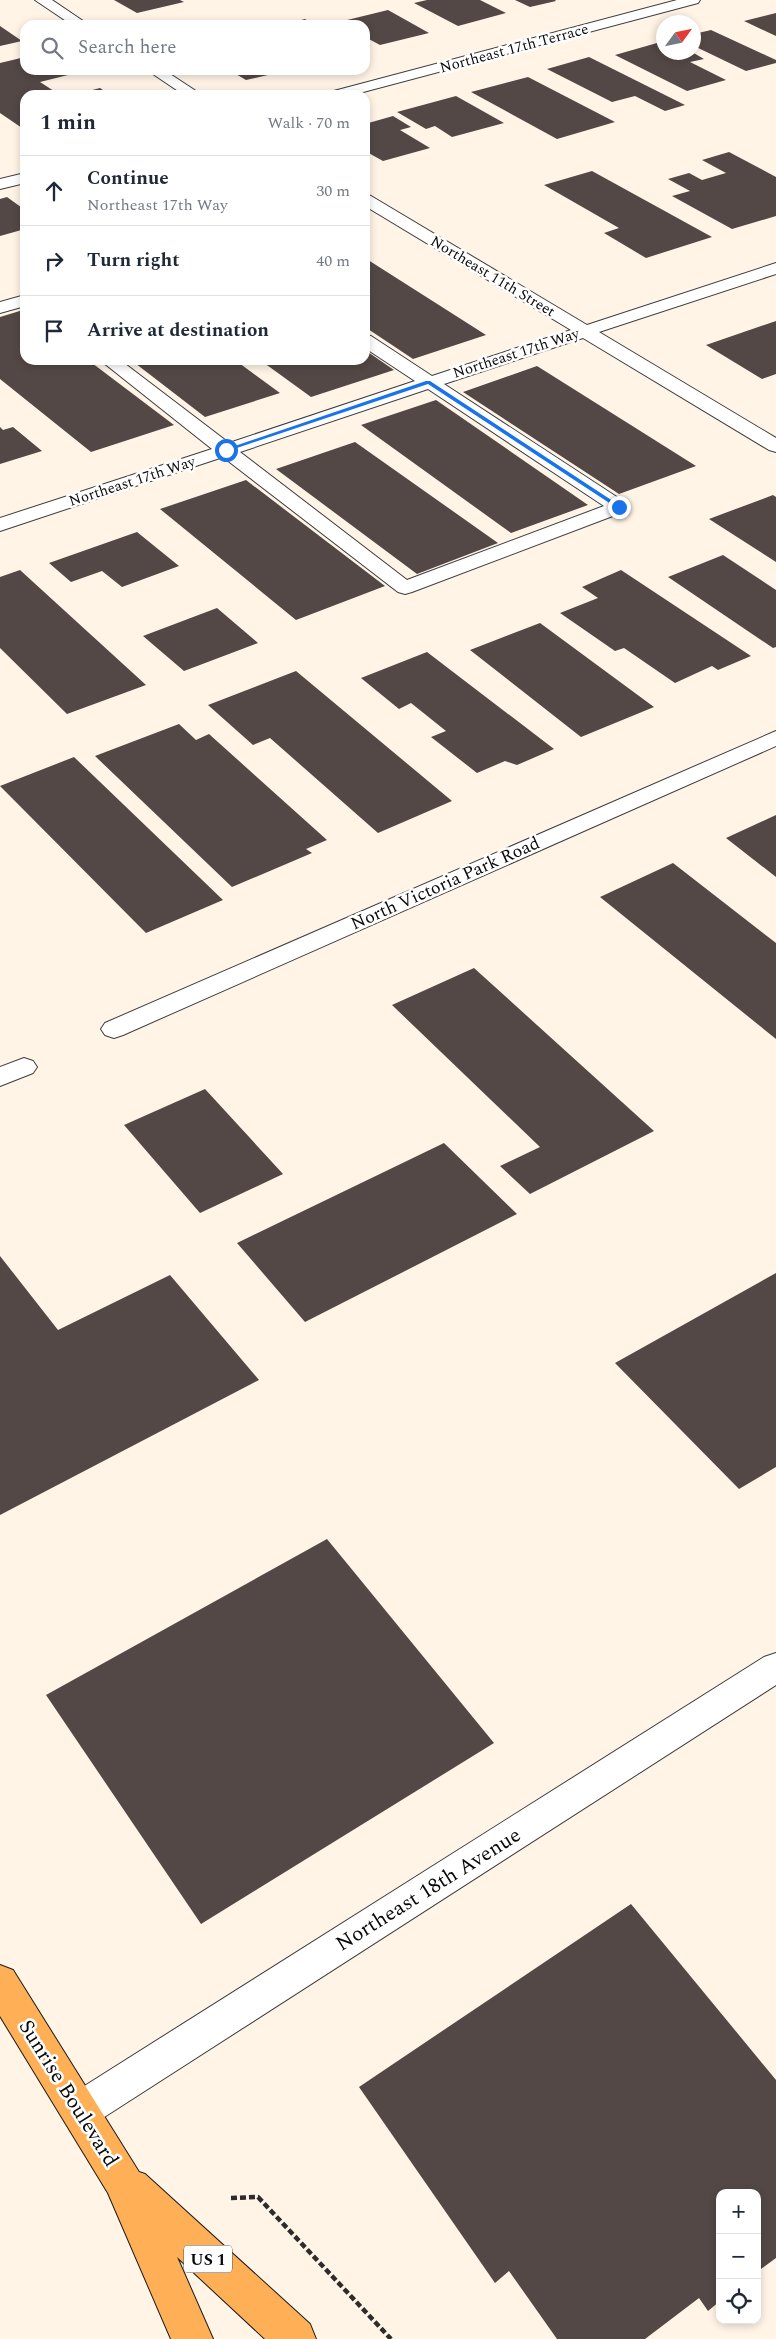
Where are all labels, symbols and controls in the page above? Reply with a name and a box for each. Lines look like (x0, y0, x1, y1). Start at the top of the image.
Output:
north arrow (656, 15, 701, 60)
street label: Northeast 17th Terrace (437, 18, 591, 79)
search box (20, 20, 370, 75)
text: Search here (78, 33, 177, 62)
icon: search (38, 34, 66, 62)
text: 1 min (40, 107, 96, 139)
text: Walk · 70 m (267, 111, 350, 135)
text: Continue (87, 164, 169, 193)
icon: ahead (40, 177, 68, 205)
text: 30 m (316, 179, 350, 203)
text: Northeast 17th Way (87, 193, 228, 217)
street label: Northeast 11th Street (426, 230, 560, 323)
text: Turn right (87, 246, 180, 275)
icon: right (40, 247, 68, 275)
text: 40 m (316, 249, 350, 273)
text: Arrive at destination (87, 316, 269, 345)
icon: arrive (40, 317, 68, 345)
street label: Northeast 17th Way (450, 322, 583, 385)
route start (215, 439, 238, 462)
street label: Northeast 17th Way (66, 450, 199, 513)
route end (608, 496, 631, 519)
street label: North Victoria Park Road (346, 830, 544, 937)
street label: Northeast 18th Avenue (330, 1820, 528, 1960)
street label: Sunrise Boulevard (10, 2014, 126, 2173)
map controls (716, 2189, 761, 2324)
button: + (716, 2189, 761, 2234)
button: − (716, 2234, 761, 2279)
road number: US 1 (184, 2246, 232, 2272)
button: locate (716, 2279, 761, 2324)

